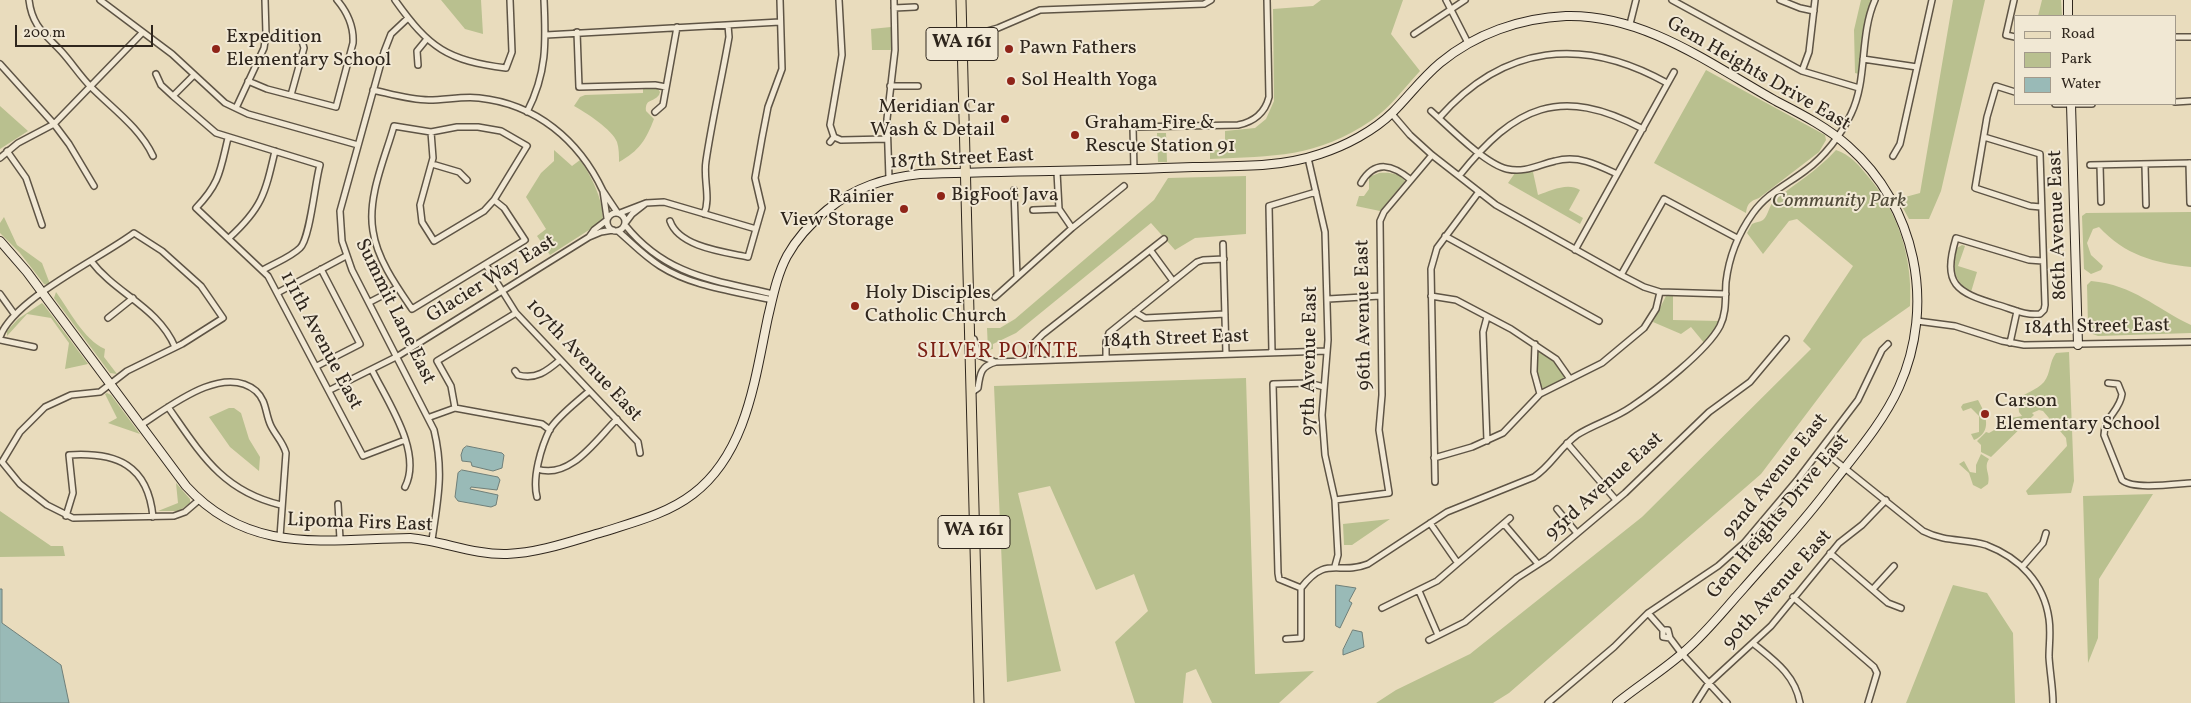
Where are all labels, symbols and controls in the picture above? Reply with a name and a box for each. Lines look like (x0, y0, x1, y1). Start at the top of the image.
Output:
street label: Gem Heights Drive East (1662, 12, 1854, 138)
scale bar (18, 15, 155, 47)
legend (2014, 15, 2176, 105)
text: 200 m (23, 23, 66, 44)
text: Road (2061, 24, 2095, 45)
place label: Expedition Elementary School (226, 26, 391, 73)
road number: WA 161 (926, 28, 998, 61)
place label: Pawn Fathers (1019, 37, 1137, 61)
marker: Expedition Elementary School (210, 43, 222, 55)
marker: Pawn Fathers (1003, 43, 1015, 55)
text: Park (2061, 49, 2092, 70)
place label: Sol Health Yoga (1021, 69, 1157, 93)
text: Water (2061, 74, 2101, 95)
marker: Sol Health Yoga (1005, 75, 1017, 87)
place label: Meridian Car Wash & Detail (870, 96, 995, 143)
place label: Graham Fire & Rescue Station 91 (1085, 112, 1235, 159)
marker: Meridian Car Wash & Detail (999, 113, 1011, 125)
marker: Graham Fire & Rescue Station 91 (1069, 129, 1081, 141)
street label: 187th Street East (889, 144, 1035, 176)
street label: 86th Avenue East (2044, 150, 2074, 300)
place label: BigFoot Java (951, 184, 1059, 208)
place label: Rainier View Storage (780, 186, 894, 233)
marker: BigFoot Java (935, 190, 947, 202)
park label: Community Park (1772, 190, 1906, 214)
marker: Rainier View Storage (898, 203, 910, 215)
street label: Glacier Way East (423, 231, 561, 329)
street label: Summit Lane East (348, 235, 440, 389)
street label: 96th Avenue East (1352, 239, 1378, 391)
street label: 111th Avenue East (273, 268, 367, 414)
place label: Holy Disciples Catholic Church (865, 282, 1007, 329)
street label: 97th Avenue East (1298, 286, 1324, 436)
street label: 107th Avenue East (520, 295, 646, 427)
marker: Holy Disciples Catholic Church (849, 300, 861, 312)
street label: 184th Street East (2024, 315, 2170, 341)
street label: 184th Street East (1103, 325, 1249, 355)
district label: SILVER POINTE (915, 340, 1081, 366)
place label: Carson Elementary School (1995, 390, 2160, 437)
marker: Carson Elementary School (1979, 408, 1991, 420)
street label: 92nd Avenue East (1718, 409, 1834, 545)
street label: 93rd Avenue East (1541, 428, 1669, 546)
street label: Gem Heights Drive East (1703, 429, 1855, 605)
street label: Lipoma Firs East (287, 509, 433, 539)
road number: WA 161 (938, 516, 1010, 548)
street label: 90th Avenue East (1718, 525, 1838, 655)

